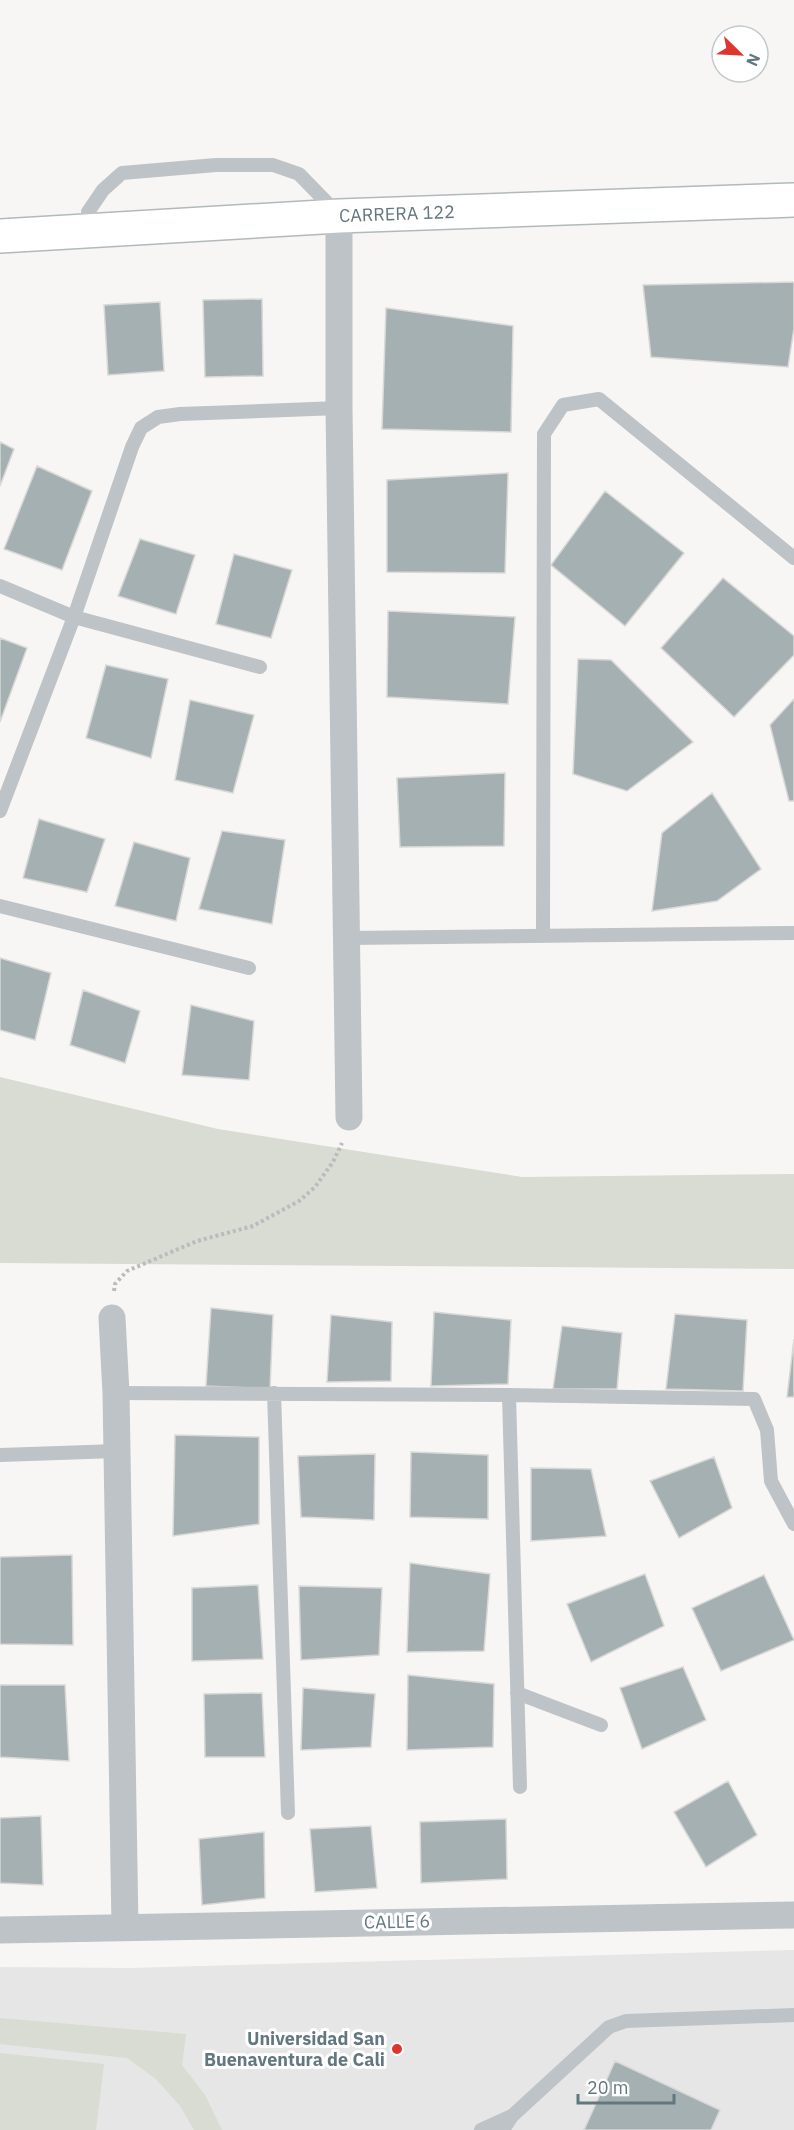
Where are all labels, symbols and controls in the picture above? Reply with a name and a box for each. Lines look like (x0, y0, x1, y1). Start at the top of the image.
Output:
north arrow (710, 24, 770, 84)
text: N (742, 51, 765, 69)
street label: CARRERA 122 (339, 200, 455, 227)
street label: CALLE 6 (364, 1909, 430, 1934)
place label: Universidad San Buenaventura de Cali (204, 2027, 385, 2071)
marker: Universidad San Buenaventura de Cali (390, 2042, 404, 2056)
scale bar (578, 2067, 674, 2105)
text: 20 m (587, 2076, 629, 2099)

